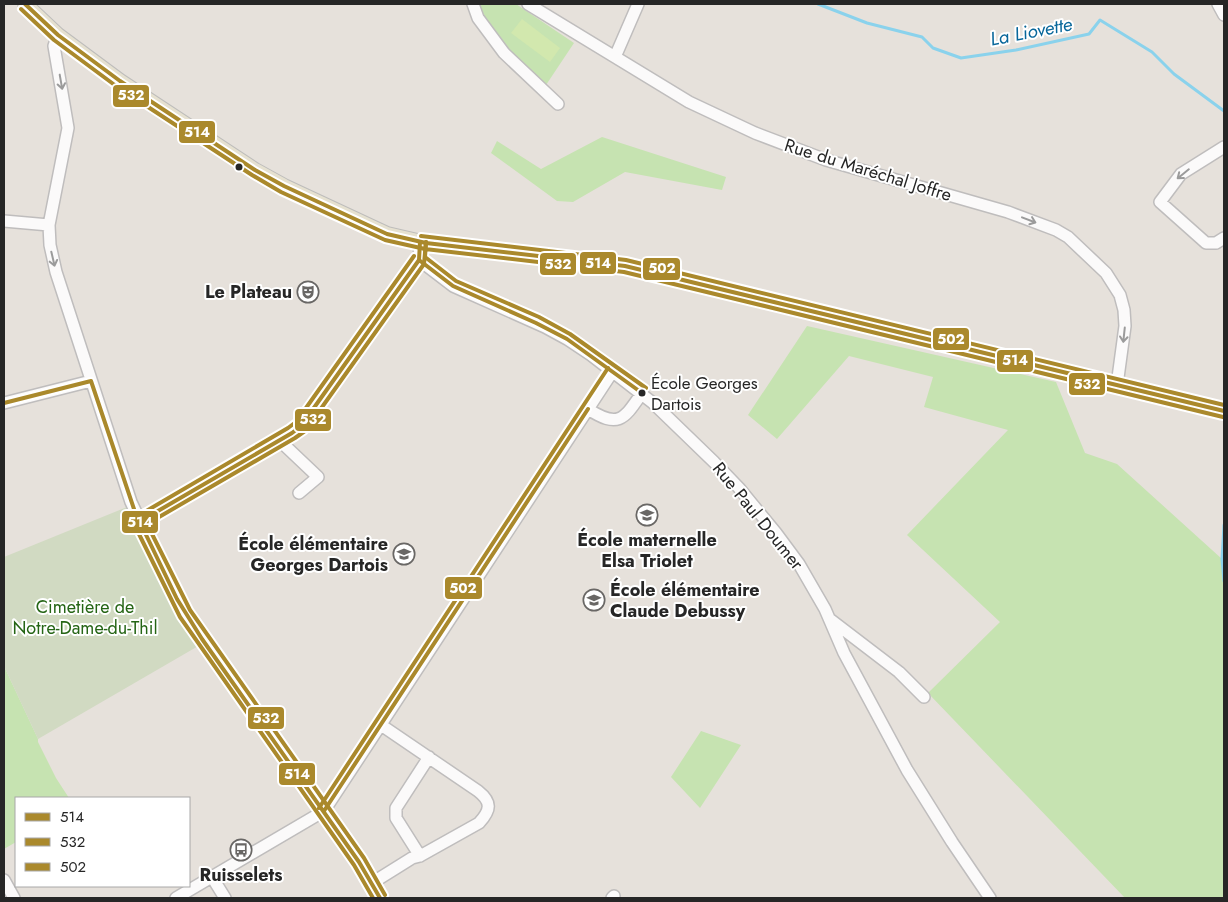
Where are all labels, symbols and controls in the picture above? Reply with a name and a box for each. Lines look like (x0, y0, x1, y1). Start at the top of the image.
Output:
water label: La Liovette (988, 10, 1075, 53)
one-way arrow (56, 74, 66, 90)
line badge: 532 (112, 84, 150, 108)
text: 532 (118, 85, 144, 105)
line badge: 514 (178, 120, 216, 144)
text: 514 (184, 122, 210, 142)
street label: Rue du Maréchal Joffre (781, 132, 955, 208)
unlabelled marker (234, 162, 244, 172)
one-way arrow (1177, 168, 1190, 179)
one-way arrow (1021, 216, 1036, 225)
one-way arrow (49, 251, 58, 267)
line badge: 514 (579, 251, 617, 275)
line badge: 532 (539, 252, 577, 276)
text: 514 (585, 253, 611, 273)
text: 532 (545, 254, 571, 274)
line badge: 502 (642, 257, 681, 281)
text: 502 (648, 258, 676, 278)
place label: Le Plateau (205, 279, 292, 305)
theatre icon: Le Plateau (296, 280, 320, 304)
line badge: 502 (932, 327, 970, 351)
one-way arrow (1120, 327, 1129, 343)
text: 502 (937, 329, 965, 349)
line badge: 514 (996, 349, 1034, 373)
text: 514 (1002, 350, 1028, 370)
place label: École Georges Dartois (651, 371, 758, 416)
line badge: 532 (1068, 372, 1106, 396)
text: 532 (1074, 374, 1100, 394)
marker: École Georges Dartois (637, 388, 647, 398)
line badge: 532 (294, 408, 332, 432)
text: 532 (300, 409, 326, 429)
street label: Rue Paul Doumer (706, 456, 810, 576)
school or university icon: École maternelle Elsa Triolet (635, 503, 659, 527)
line badge: 514 (121, 510, 159, 534)
text: 514 (127, 512, 153, 532)
place label: École maternelle Elsa Triolet (577, 527, 717, 574)
place label: École élémentaire Georges Dartois (238, 531, 388, 578)
school or university icon: École élémentaire Georges Dartois (392, 542, 416, 566)
line badge: 502 (444, 576, 483, 600)
place label: École élémentaire Claude Debussy (610, 577, 760, 624)
text: 502 (449, 578, 477, 598)
school or university icon: École élémentaire Claude Debussy (582, 588, 606, 612)
park label: Cimetière de Notre-Dame-du-Thil (12, 594, 158, 641)
line badge: 532 (247, 706, 285, 730)
text: 532 (253, 708, 279, 728)
line badge: 514 (278, 762, 316, 786)
text: 514 (284, 764, 310, 784)
legend (15, 797, 190, 887)
text: 514 (60, 806, 84, 828)
text: 532 (60, 831, 85, 853)
bus stop icon: Ruisselets (229, 838, 253, 862)
text: 502 (60, 856, 86, 878)
place label: Ruisselets (200, 862, 282, 888)

